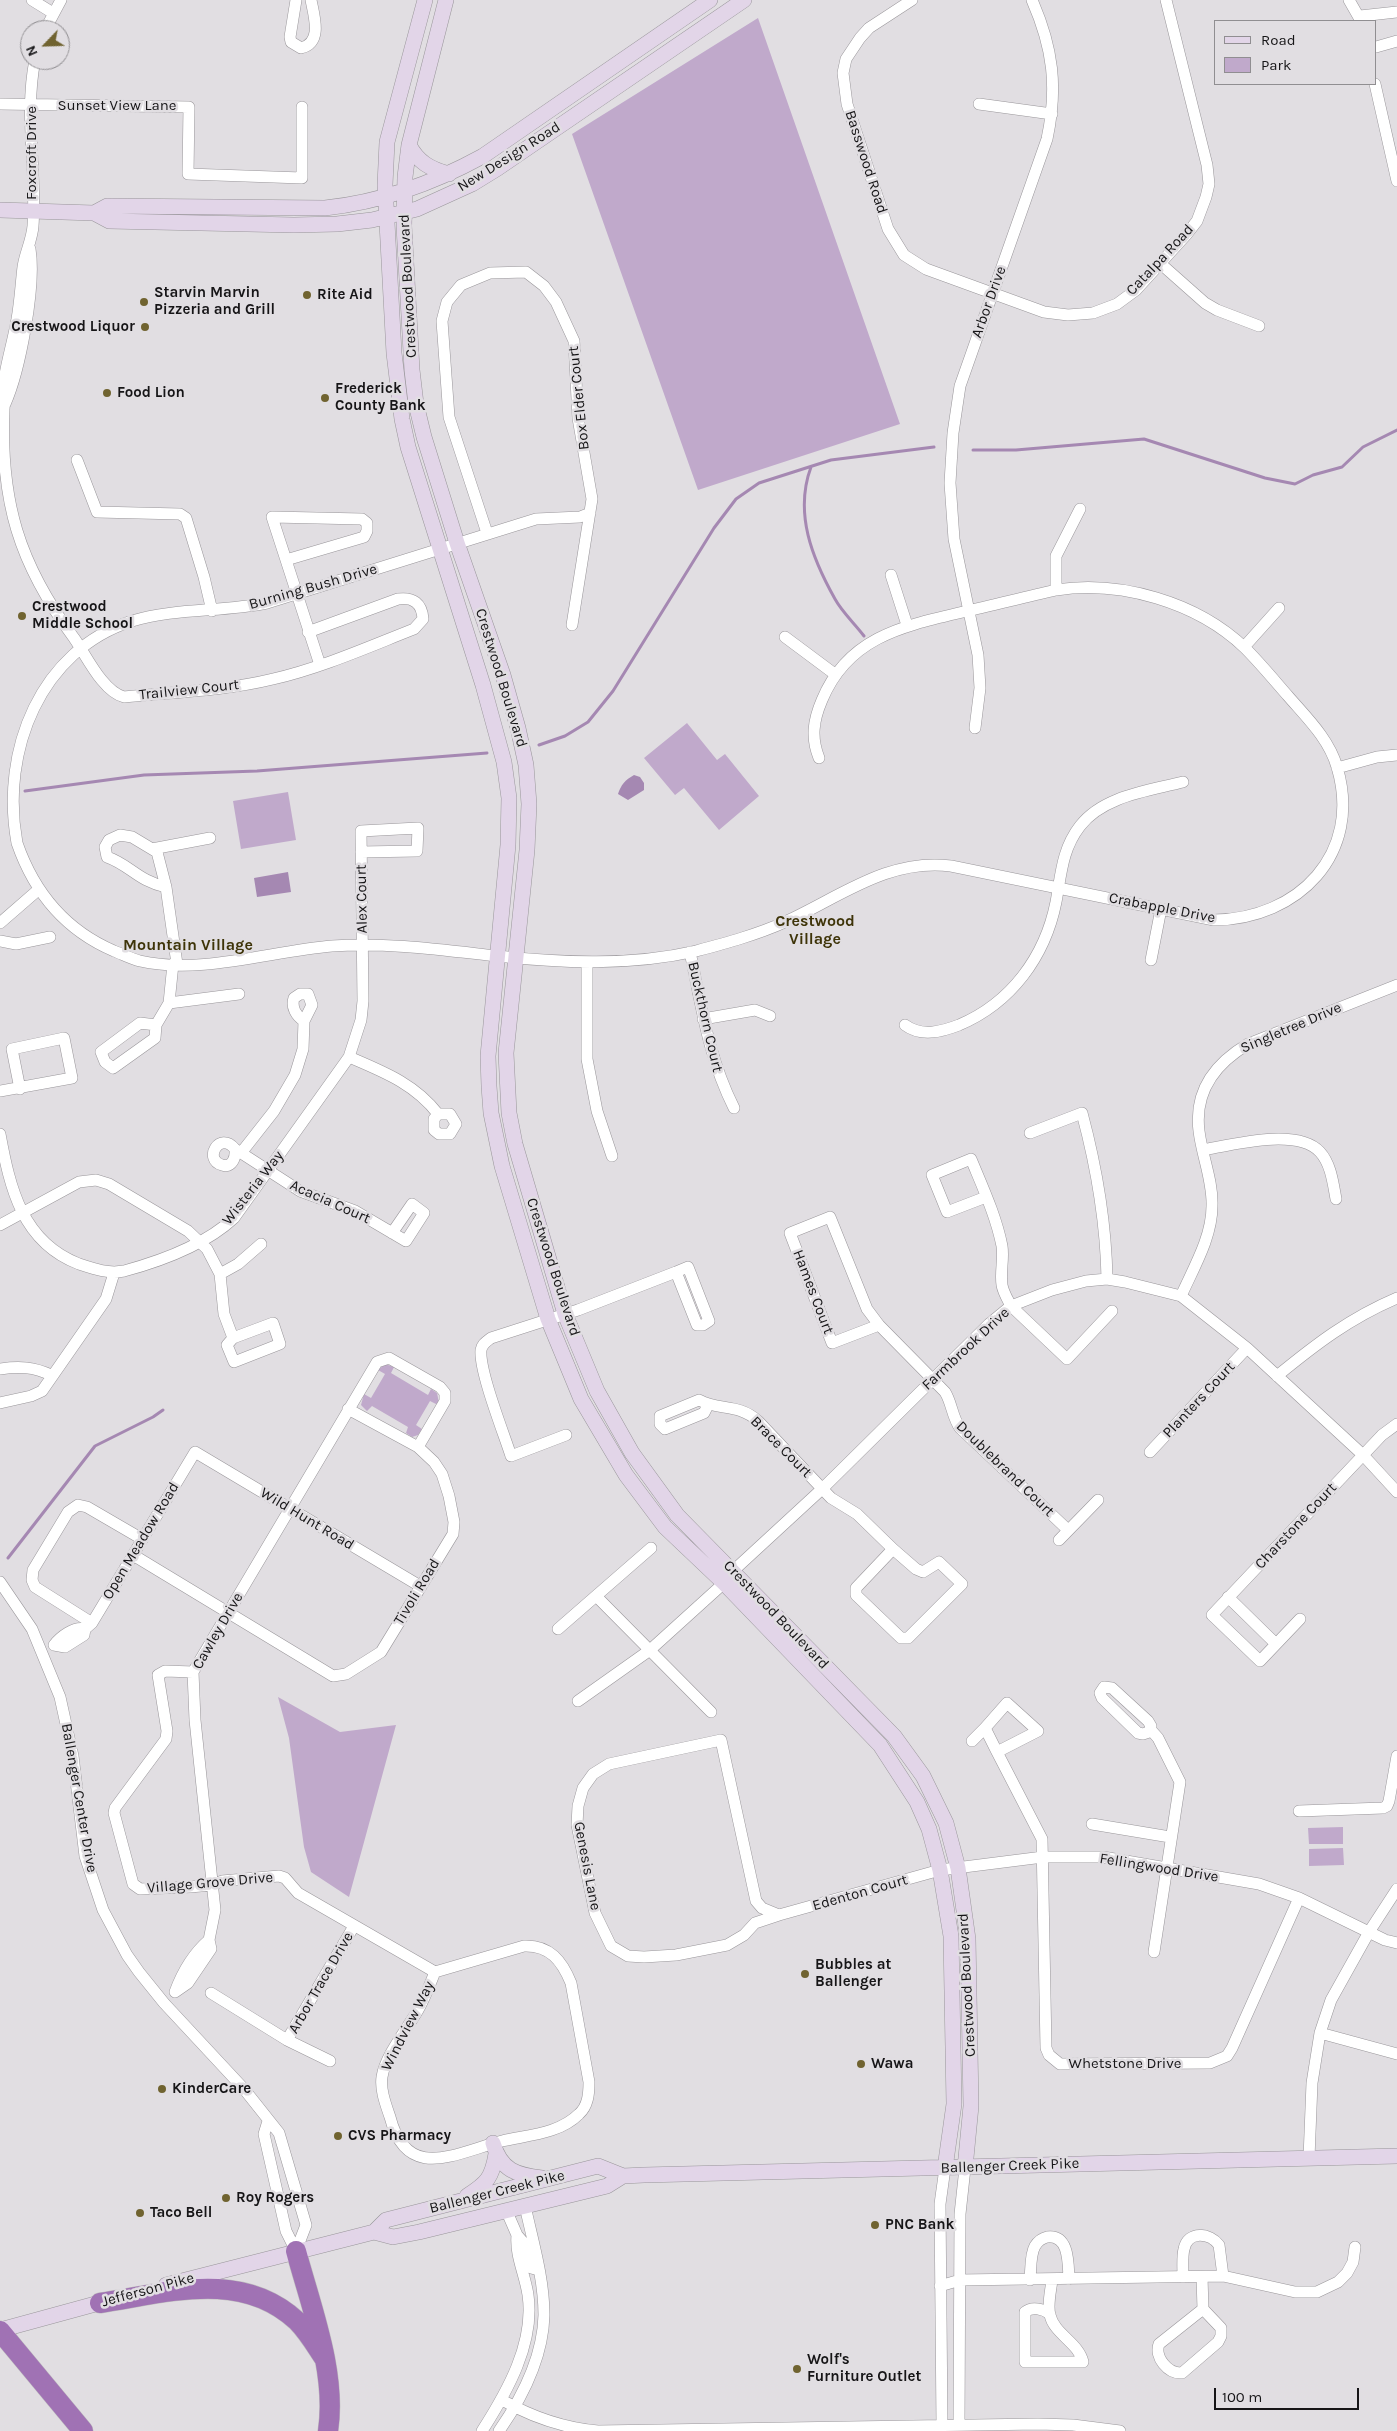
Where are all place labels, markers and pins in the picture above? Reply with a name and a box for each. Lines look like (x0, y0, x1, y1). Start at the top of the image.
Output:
place label: Starvin Marvin Pizzeria and Grill (154, 284, 275, 319)
place label: Rite Aid (317, 286, 373, 304)
marker: Rite Aid (301, 289, 313, 301)
marker: Starvin Marvin Pizzeria and Grill (138, 296, 150, 308)
place label: Crestwood Liquor (11, 318, 135, 336)
marker: Crestwood Liquor (139, 321, 151, 333)
place label: Frederick County Bank (335, 380, 426, 415)
place label: Food Lion (117, 384, 185, 402)
marker: Food Lion (101, 387, 113, 399)
marker: Frederick County Bank (319, 392, 331, 404)
place label: Crestwood Middle School (32, 598, 133, 633)
marker: Crestwood Middle School (16, 610, 28, 622)
place label: Bubbles at Ballenger (815, 1956, 891, 1991)
marker: Bubbles at Ballenger (799, 1968, 811, 1980)
place label: Wawa (871, 2055, 914, 2073)
marker: Wawa (855, 2058, 867, 2070)
place label: KinderCare (172, 2080, 251, 2098)
marker: KinderCare (156, 2083, 168, 2095)
place label: CVS Pharmacy (348, 2127, 451, 2145)
marker: CVS Pharmacy (332, 2130, 344, 2142)
place label: Roy Rogers (236, 2189, 314, 2207)
marker: Roy Rogers (220, 2192, 232, 2204)
place label: Taco Bell (150, 2204, 212, 2222)
marker: Taco Bell (134, 2207, 146, 2219)
place label: PNC Bank (885, 2216, 954, 2234)
marker: PNC Bank (869, 2219, 881, 2231)
place label: Wolf's Furniture Outlet (807, 2351, 921, 2386)
marker: Wolf's Furniture Outlet (791, 2363, 803, 2375)

